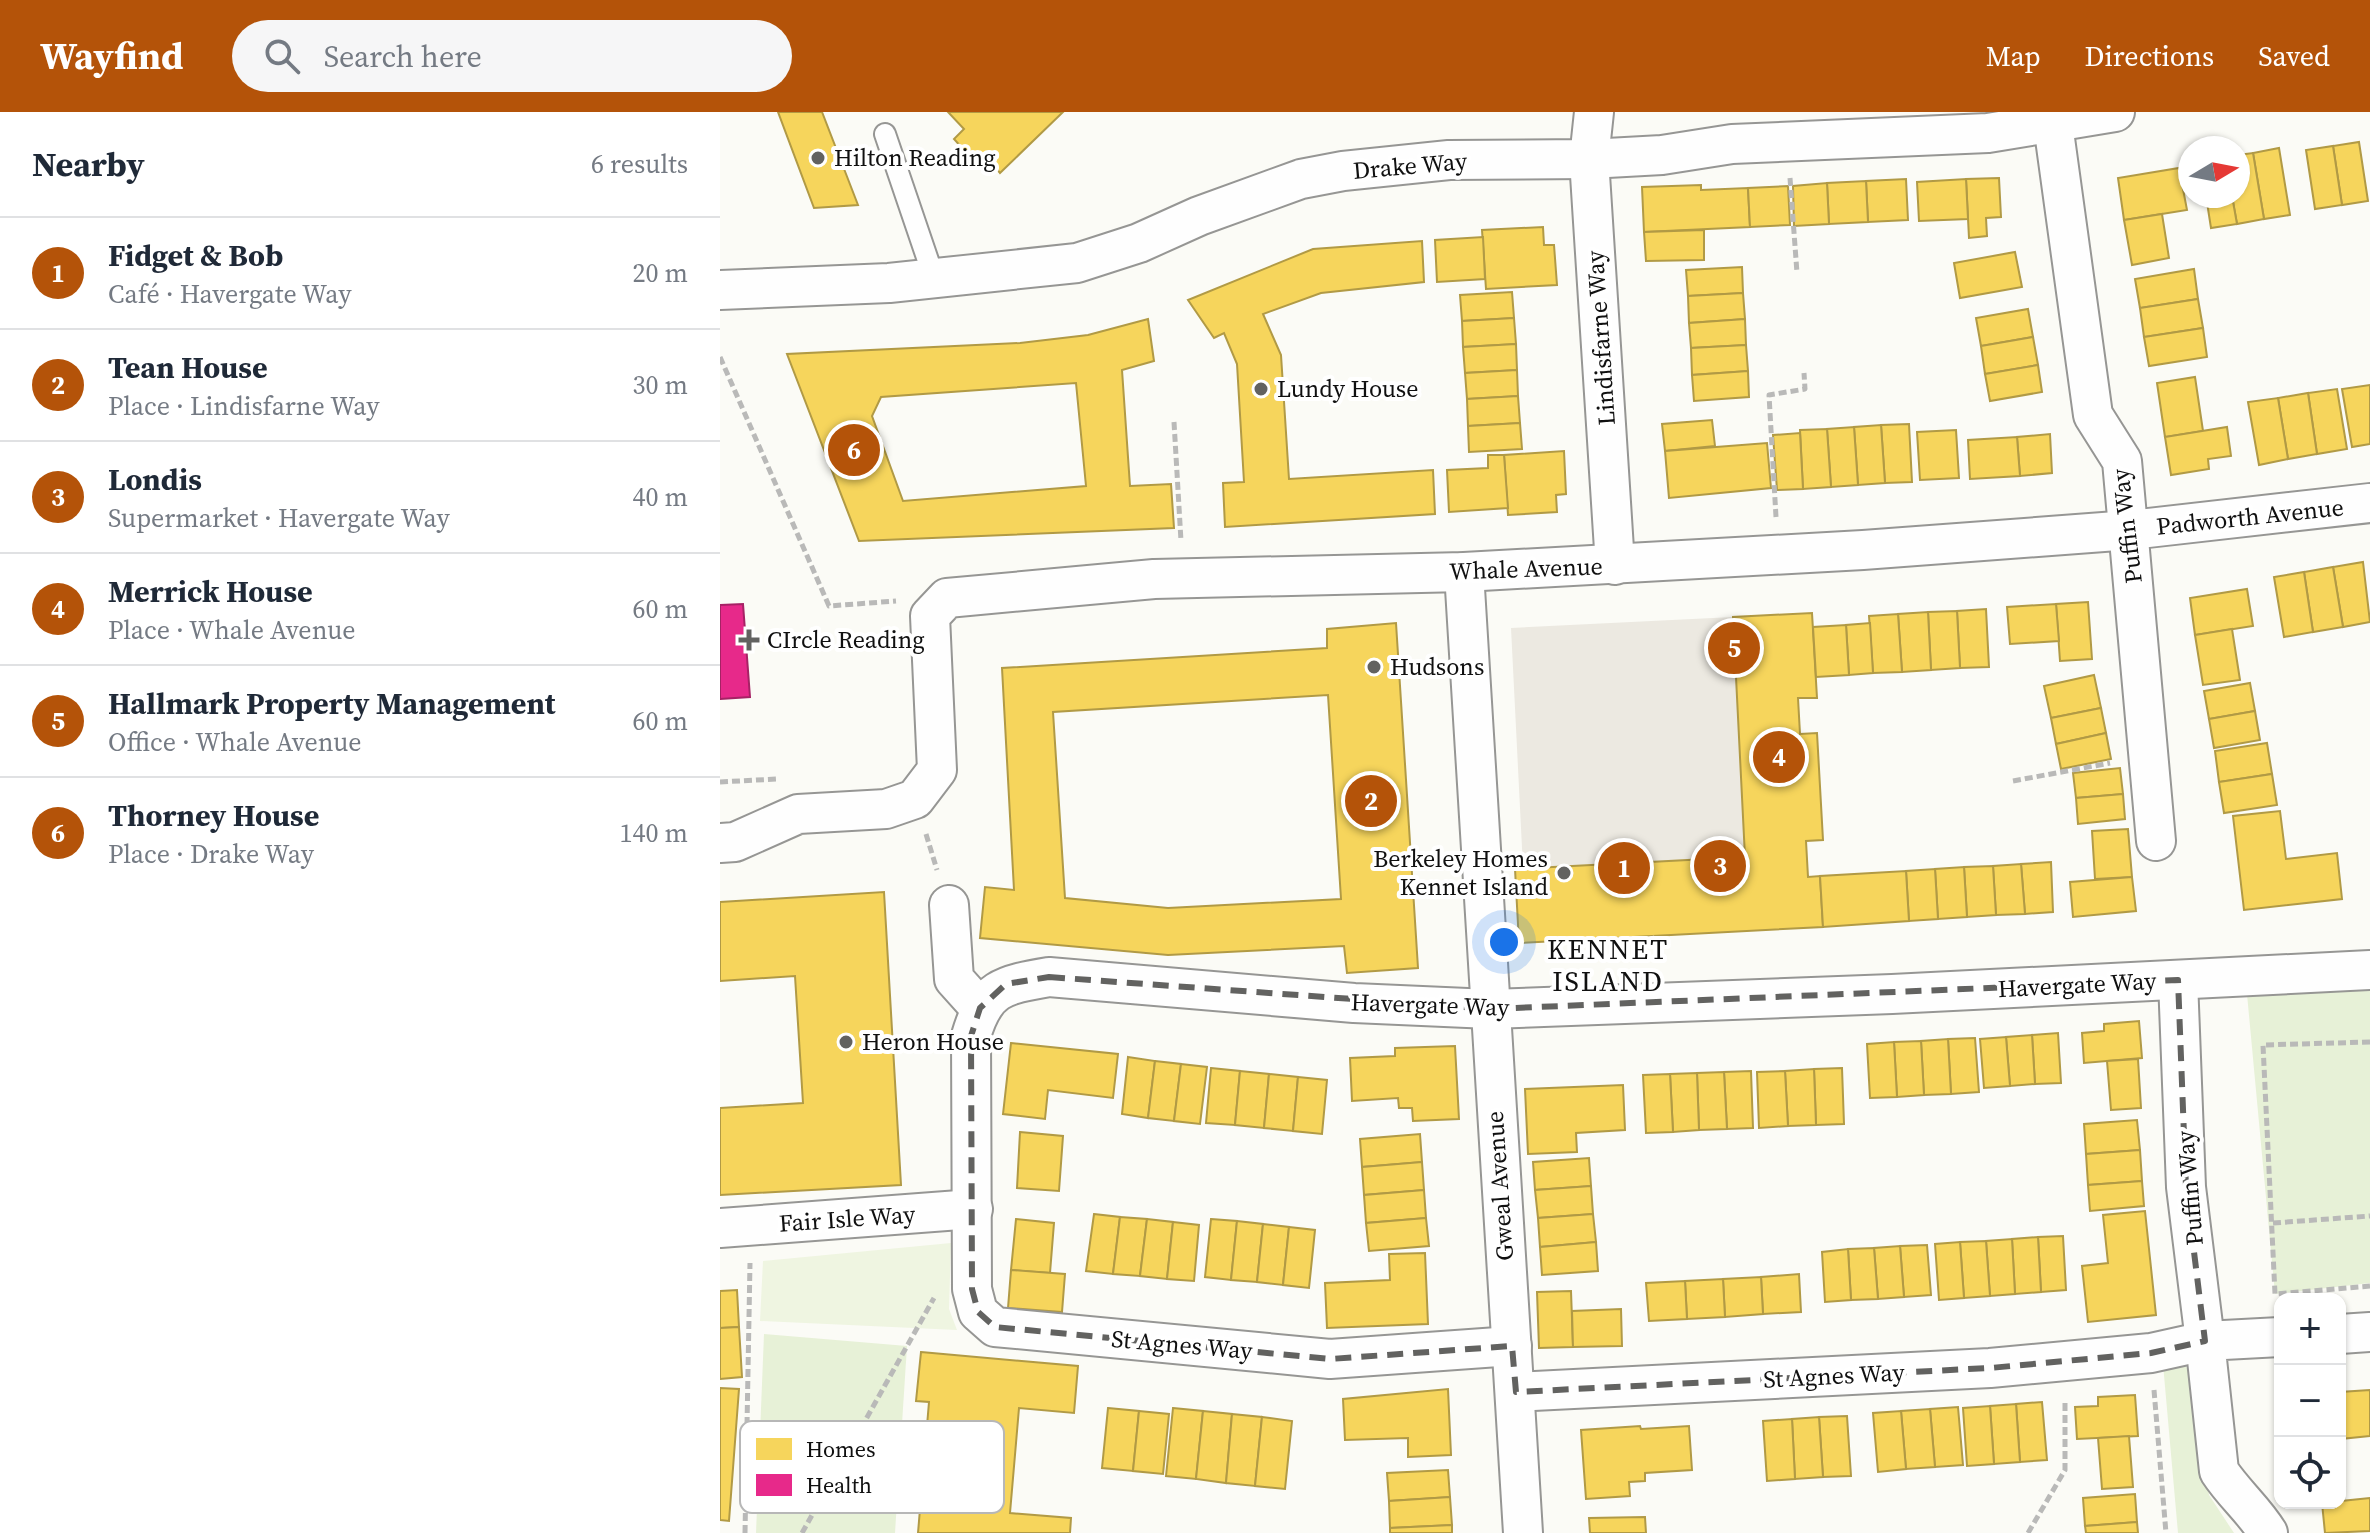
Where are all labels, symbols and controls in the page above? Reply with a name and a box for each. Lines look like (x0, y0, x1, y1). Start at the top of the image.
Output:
search box (232, 20, 792, 92)
text: Wayfind (40, 30, 184, 82)
icon: search (260, 34, 304, 78)
text: Search here (324, 36, 482, 77)
text: Map (1986, 37, 2041, 75)
text: Directions (2085, 37, 2214, 75)
text: Saved (2258, 37, 2330, 75)
north arrow (2178, 136, 2250, 208)
text: Nearby (32, 141, 145, 187)
place label: Hilton Reading (834, 141, 996, 174)
street label: Drake Way (1351, 144, 1469, 187)
text: 6 results (591, 146, 688, 182)
marker: Hilton Reading (809, 149, 827, 167)
text: Fidget & Bob (108, 235, 283, 276)
street label: Lindisfarne Way (1578, 249, 1623, 427)
text: 1 (51, 255, 65, 291)
text: 20 m (633, 255, 688, 291)
text: Café · Havergate Way (108, 276, 352, 312)
text: Tean House (108, 347, 268, 388)
text: 2 (51, 367, 65, 403)
text: 30 m (633, 367, 688, 403)
place label: Lundy House (1277, 372, 1419, 405)
marker: Lundy House (1252, 380, 1270, 398)
text: Place · Lindisfarne Way (108, 388, 380, 424)
pin: 6 (828, 420, 880, 480)
text: Londis (108, 459, 202, 500)
street label: Puffin Way (2103, 466, 2150, 585)
text: 3 (51, 479, 65, 515)
text: 40 m (633, 479, 688, 515)
street label: Padworth Avenue (2155, 490, 2345, 543)
text: Supermarket · Havergate Way (108, 500, 450, 536)
street label: Whale Avenue (1449, 549, 1603, 588)
text: Merrick House (108, 571, 313, 612)
text: 4 (51, 591, 65, 627)
text: 60 m (633, 591, 688, 627)
text: Place · Whale Avenue (108, 612, 355, 648)
pin: 5 (1708, 618, 1760, 678)
place label: CIrcle Reading (767, 623, 925, 656)
marker: CIrcle Reading (738, 629, 760, 651)
place label: Hudsons (1390, 650, 1484, 683)
marker: Hudsons (1365, 658, 1383, 676)
text: Hallmark Property Management (108, 683, 556, 724)
text: 5 (51, 703, 65, 739)
text: 60 m (633, 703, 688, 739)
text: Office · Whale Avenue (108, 724, 361, 760)
pin: 4 (1753, 727, 1805, 787)
pin: 2 (1345, 771, 1397, 831)
text: Thorney House (108, 795, 319, 836)
text: 6 (51, 815, 65, 851)
text: 140 m (620, 815, 688, 851)
text: Place · Drake Way (108, 836, 314, 872)
pin: 3 (1694, 836, 1746, 896)
pin: 1 (1598, 838, 1650, 898)
place label: Berkeley Homes Kennet Island (1373, 842, 1548, 903)
marker: Berkeley Homes Kennet Island (1555, 864, 1573, 882)
your location (1484, 922, 1524, 962)
district label: KENNET ISLAND (1547, 930, 1669, 1000)
street label: Havergate Way (1997, 964, 2158, 1005)
street label: Havergate Way (1350, 985, 1511, 1024)
place label: Heron House (862, 1025, 1004, 1058)
marker: Heron House (837, 1033, 855, 1051)
street label: Gweal Avenue (1478, 1110, 1521, 1262)
street label: Puffin Way (2168, 1129, 2211, 1247)
street label: Fair Isle Way (778, 1197, 917, 1240)
map controls (2274, 1293, 2346, 1509)
button: + (2274, 1293, 2346, 1365)
street label: St Agnes Way (1110, 1322, 1255, 1367)
street label: St Agnes Way (1762, 1355, 1906, 1396)
button: − (2274, 1365, 2346, 1437)
legend (740, 1421, 1004, 1513)
text: Homes (806, 1434, 876, 1464)
button: locate (2274, 1437, 2346, 1509)
text: Health (806, 1470, 872, 1500)

